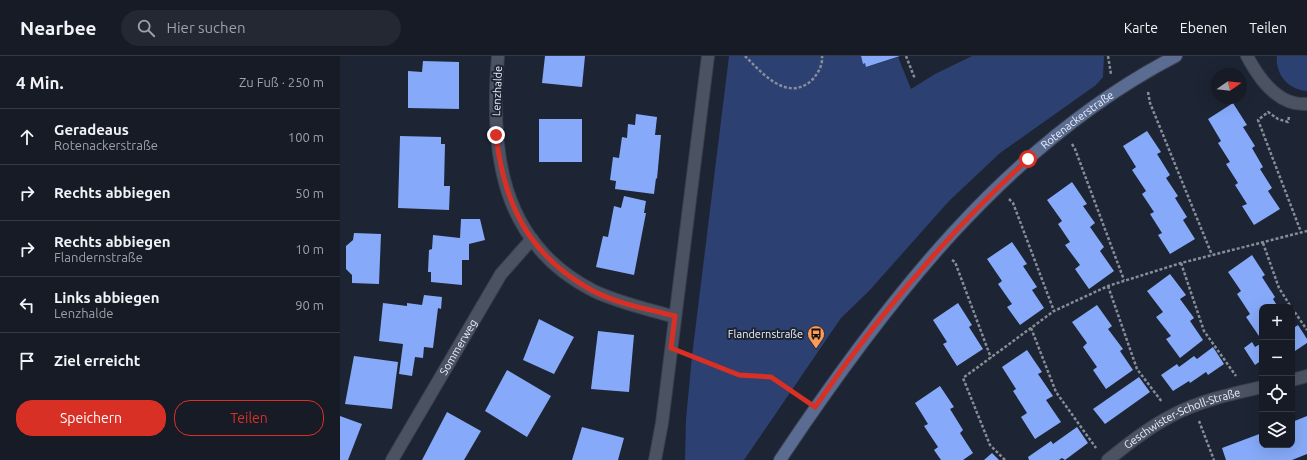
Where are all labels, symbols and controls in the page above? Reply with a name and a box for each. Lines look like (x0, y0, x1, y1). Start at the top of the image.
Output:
search box (121, 10, 401, 46)
text: Nearbee (20, 17, 97, 39)
icon: search (135, 17, 157, 39)
text: Hier suchen (167, 19, 245, 36)
text: Karte (1124, 20, 1158, 36)
text: Ebenen (1180, 20, 1227, 36)
text: Teilen (1249, 20, 1287, 36)
street label: Lenzhalde (490, 66, 504, 116)
north arrow (1211, 68, 1247, 104)
text: 4 Min. (16, 73, 64, 92)
text: Zu Fuß · 250 m (239, 75, 324, 89)
street label: Rotenackerstraße (1038, 89, 1116, 151)
text: Geradeaus (54, 121, 129, 138)
icon: ahead (16, 126, 38, 148)
route end (487, 126, 505, 144)
text: 100 m (288, 130, 324, 144)
text: Rotenackerstraße (54, 138, 158, 152)
route start (1019, 150, 1037, 168)
icon: right (16, 182, 38, 204)
text: Rechts abbiegen (54, 184, 171, 201)
text: 50 m (295, 186, 324, 200)
text: Rechts abbiegen (54, 233, 171, 250)
icon: right (16, 238, 38, 260)
text: 10 m (295, 242, 324, 256)
text: Flandernstraße (54, 250, 143, 264)
text: Links abbiegen (54, 289, 159, 306)
icon: left (16, 294, 38, 316)
text: 90 m (295, 298, 324, 312)
map controls (1259, 304, 1295, 448)
button: + (1259, 304, 1295, 340)
text: Lenzhalde (54, 306, 114, 320)
street label: Sommerweg (437, 317, 479, 377)
bus stop icon: Flandernstraße (806, 324, 826, 349)
place label: Flandernstraße (728, 328, 803, 340)
button: − (1259, 340, 1295, 376)
icon: arrive (16, 350, 38, 372)
text: Ziel erreicht (54, 352, 140, 369)
button: locate (1259, 376, 1295, 412)
street label: Geschwister-Scholl-Straße (1121, 386, 1241, 451)
button: Speichern (16, 400, 166, 436)
button: Teilen (174, 400, 324, 436)
button: layers (1259, 412, 1295, 448)

